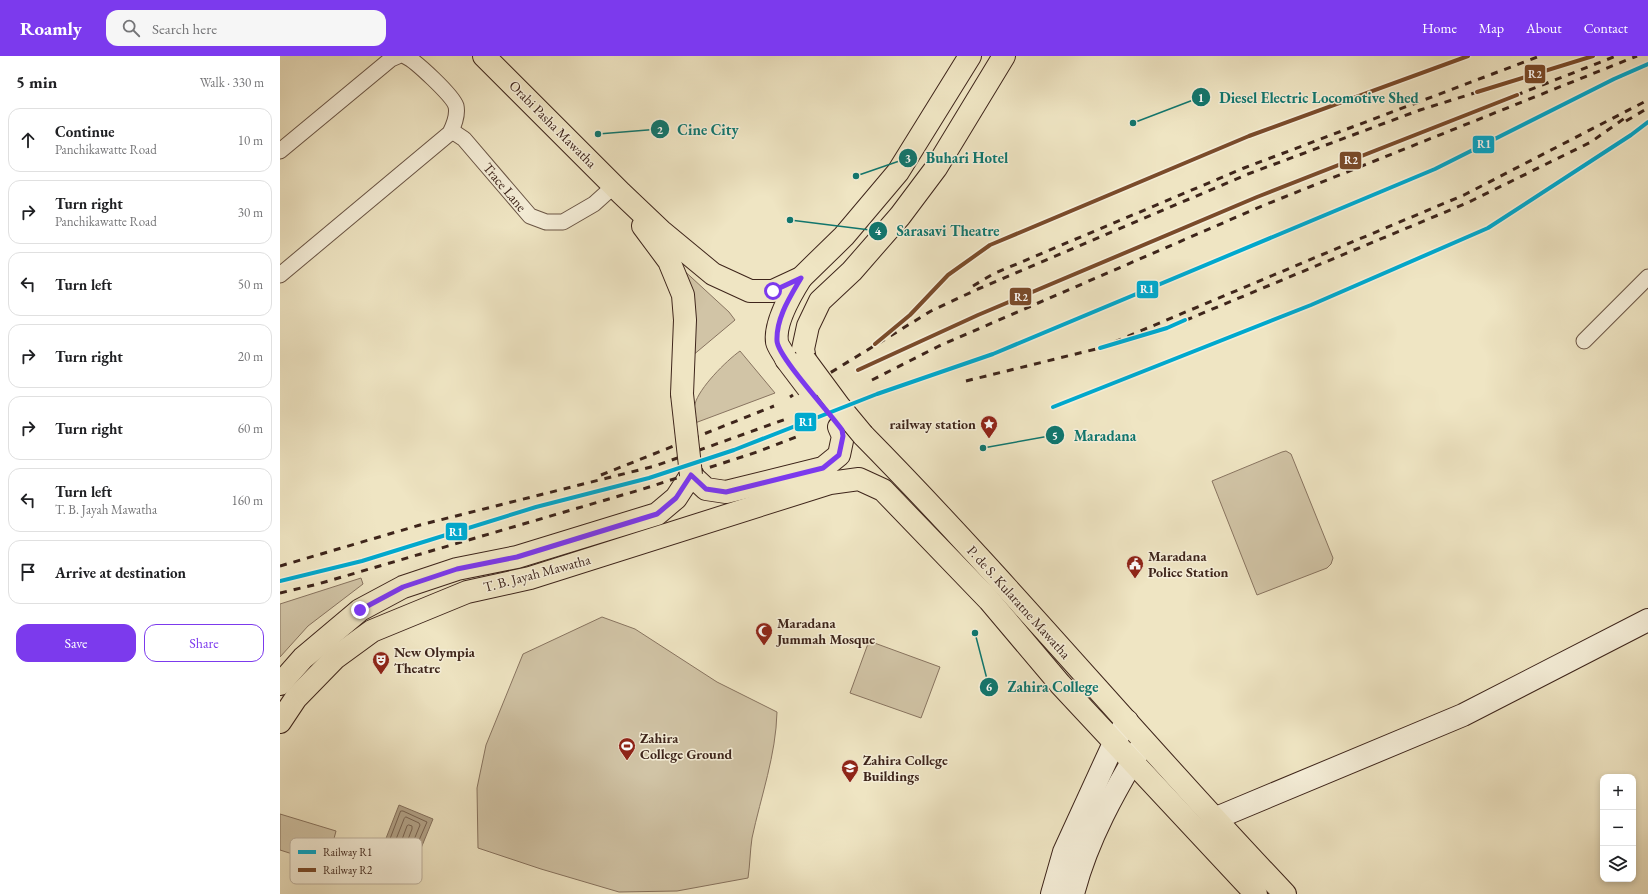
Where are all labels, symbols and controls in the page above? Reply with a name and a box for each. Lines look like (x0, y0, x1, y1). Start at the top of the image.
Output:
search box (106, 10, 386, 46)
text: Roamly (20, 16, 82, 41)
icon: search (120, 17, 142, 39)
text: Search here (152, 19, 217, 38)
text: Home (1422, 19, 1457, 37)
text: Map (1479, 19, 1504, 37)
text: About (1526, 19, 1562, 37)
text: Contact (1584, 19, 1628, 37)
line badge: R2 (1524, 64, 1546, 84)
text: R2 (1528, 67, 1542, 81)
text: 5 min (16, 71, 57, 93)
text: Walk · 330 m (200, 74, 264, 91)
street label: Orabi Pasha Mawatha (505, 76, 601, 172)
callout: Diesel Electric Locomotive Shed (1191, 84, 1426, 111)
text: Diesel Electric Locomotive Shed (1219, 88, 1420, 107)
text: 1 (1198, 90, 1204, 106)
callout: Cine City (650, 116, 747, 143)
text: Cine City (677, 120, 739, 139)
text: Continue (55, 122, 115, 141)
text: 2 (657, 122, 664, 138)
icon: ahead (17, 129, 39, 151)
text: 10 m (238, 132, 263, 149)
line badge: R1 (1472, 135, 1495, 154)
text: R1 (1477, 137, 1491, 151)
text: Panchikawatte Road (55, 141, 157, 158)
callout: Buhari Hotel (898, 144, 1016, 171)
text: Buhari Hotel (926, 148, 1009, 167)
text: 3 (905, 150, 911, 166)
line badge: R2 (1339, 151, 1362, 170)
text: R2 (1344, 153, 1358, 167)
street label: Trace Lane (479, 159, 531, 216)
text: Turn right (55, 194, 123, 213)
icon: right (17, 201, 39, 223)
text: 30 m (238, 204, 263, 221)
text: Panchikawatte Road (55, 213, 157, 230)
callout: Sarasavi Theatre (868, 217, 1008, 244)
text: Sarasavi Theatre (896, 221, 1000, 240)
text: 4 (875, 223, 882, 239)
icon: left (17, 273, 39, 295)
text: Turn left (55, 275, 112, 294)
text: 50 m (238, 276, 263, 293)
line badge: R1 (1136, 280, 1159, 299)
route start (764, 282, 782, 300)
text: R1 (1140, 282, 1154, 296)
line badge: R2 (1009, 287, 1032, 306)
text: R2 (1014, 290, 1028, 304)
icon: right (17, 345, 39, 367)
text: Turn right (55, 347, 123, 366)
text: 20 m (238, 348, 263, 365)
line badge: R1 (794, 412, 817, 432)
place icon: railway station (979, 414, 999, 439)
text: R1 (799, 415, 813, 429)
place label: railway station (889, 415, 976, 433)
icon: right (17, 417, 39, 439)
text: Turn right (55, 419, 123, 438)
text: 60 m (238, 420, 263, 437)
callout: Maradana (1045, 422, 1144, 449)
text: Maradana (1074, 426, 1137, 445)
text: 5 (1052, 428, 1058, 444)
text: Turn left (55, 482, 112, 501)
icon: left (17, 489, 39, 511)
text: 160 m (232, 492, 263, 509)
text: T. B. Jayah Mawatha (55, 501, 157, 518)
line badge: R1 (445, 522, 468, 541)
text: R1 (449, 525, 463, 539)
street label: P. de S. Kularatne Mawatha (963, 542, 1075, 663)
place label: Maradana Police Station (1148, 547, 1229, 581)
street label: T. B. Jayah Mawatha (481, 550, 593, 596)
public building icon: Maradana Police Station (1125, 554, 1145, 579)
icon: arrive (17, 561, 39, 583)
text: Arrive at destination (55, 563, 186, 582)
route end (351, 601, 369, 619)
place label: Maradana Jummah Mosque (775, 614, 875, 648)
mosque icon: Maradana Jummah Mosque (754, 621, 774, 646)
button: Save (16, 624, 136, 662)
button: Share (144, 624, 264, 662)
place label: New Olympia Theatre (394, 643, 476, 677)
theatre icon: New Olympia Theatre (371, 650, 391, 675)
callout: Zahira College (979, 673, 1106, 700)
text: Zahira College (1008, 677, 1098, 696)
text: 6 (986, 679, 993, 695)
place label: Zahira College Ground (640, 729, 733, 763)
sports icon: Zahira College Ground (617, 736, 637, 761)
place label: Zahira College Buildings (863, 751, 948, 785)
school or university icon: Zahira College Buildings (840, 758, 860, 783)
map controls (1600, 774, 1636, 882)
button: + (1600, 774, 1636, 810)
button: − (1600, 810, 1636, 846)
legend (290, 838, 422, 884)
text: Railway R1 (323, 845, 372, 859)
button: layers (1600, 846, 1636, 882)
text: Railway R2 (323, 863, 373, 877)

